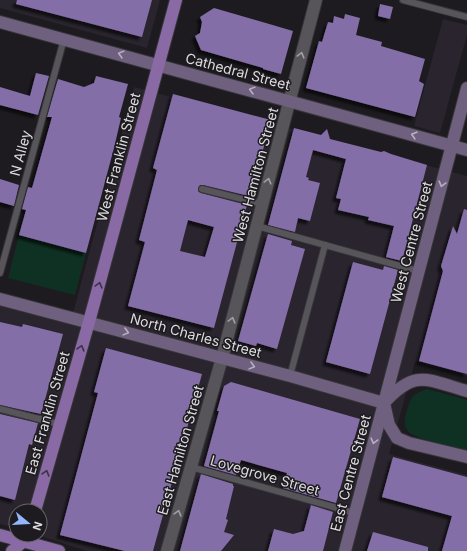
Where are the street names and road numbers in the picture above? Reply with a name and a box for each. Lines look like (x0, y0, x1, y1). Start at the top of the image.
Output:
street label: Cathedral Street (184, 49, 293, 93)
street label: West Franklin Street (93, 90, 143, 223)
street label: West Hamilton Street (229, 105, 281, 244)
street label: N Alley (6, 128, 34, 178)
street label: West Centre Street (387, 179, 435, 305)
street label: North Charles Street (128, 309, 264, 361)
street label: East Franklin Street (21, 349, 73, 477)
street label: East Hamilton Street (153, 383, 207, 517)
street label: East Centre Street (326, 412, 374, 533)
street label: Lovegrove Street (208, 451, 322, 499)

